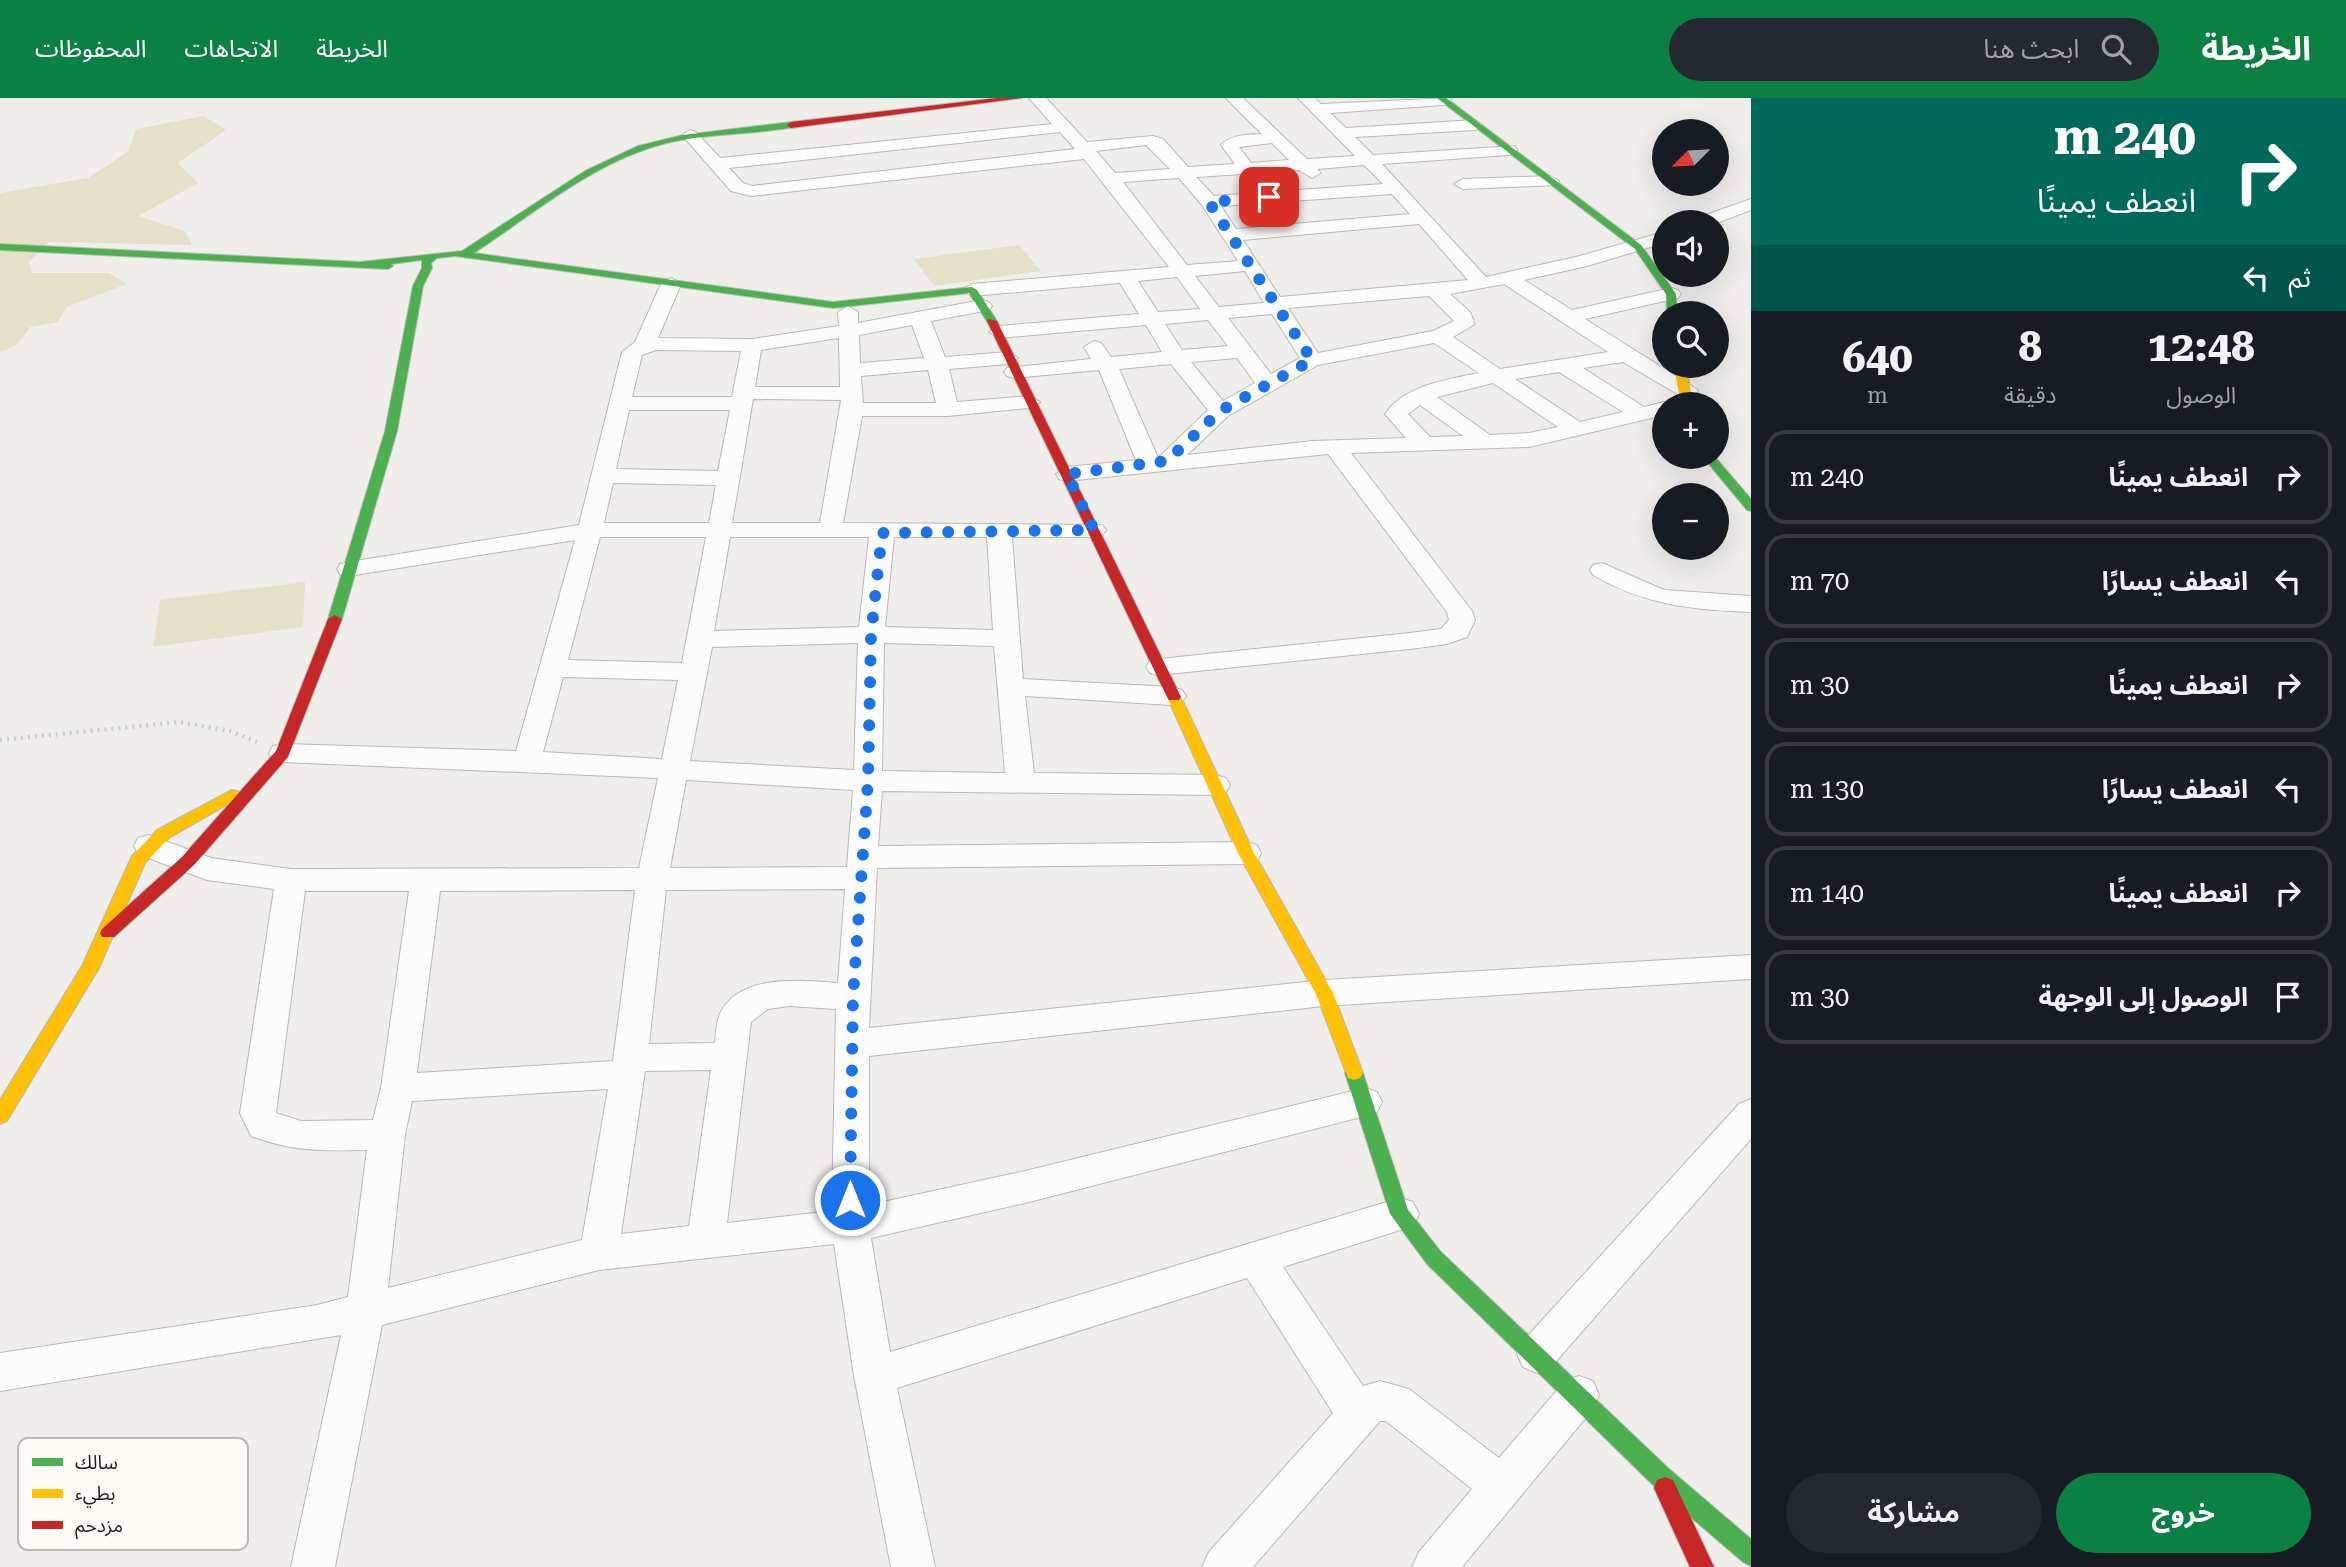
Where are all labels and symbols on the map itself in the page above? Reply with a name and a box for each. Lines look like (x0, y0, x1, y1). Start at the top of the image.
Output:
north arrow (1652, 119, 1729, 196)
pin (1239, 167, 1299, 227)
position arrow (813, 1163, 887, 1237)
legend (18, 1438, 248, 1550)
text: سالك (75, 1451, 118, 1474)
text: بطيء (75, 1482, 115, 1508)
text: مزدحم (75, 1514, 123, 1540)

